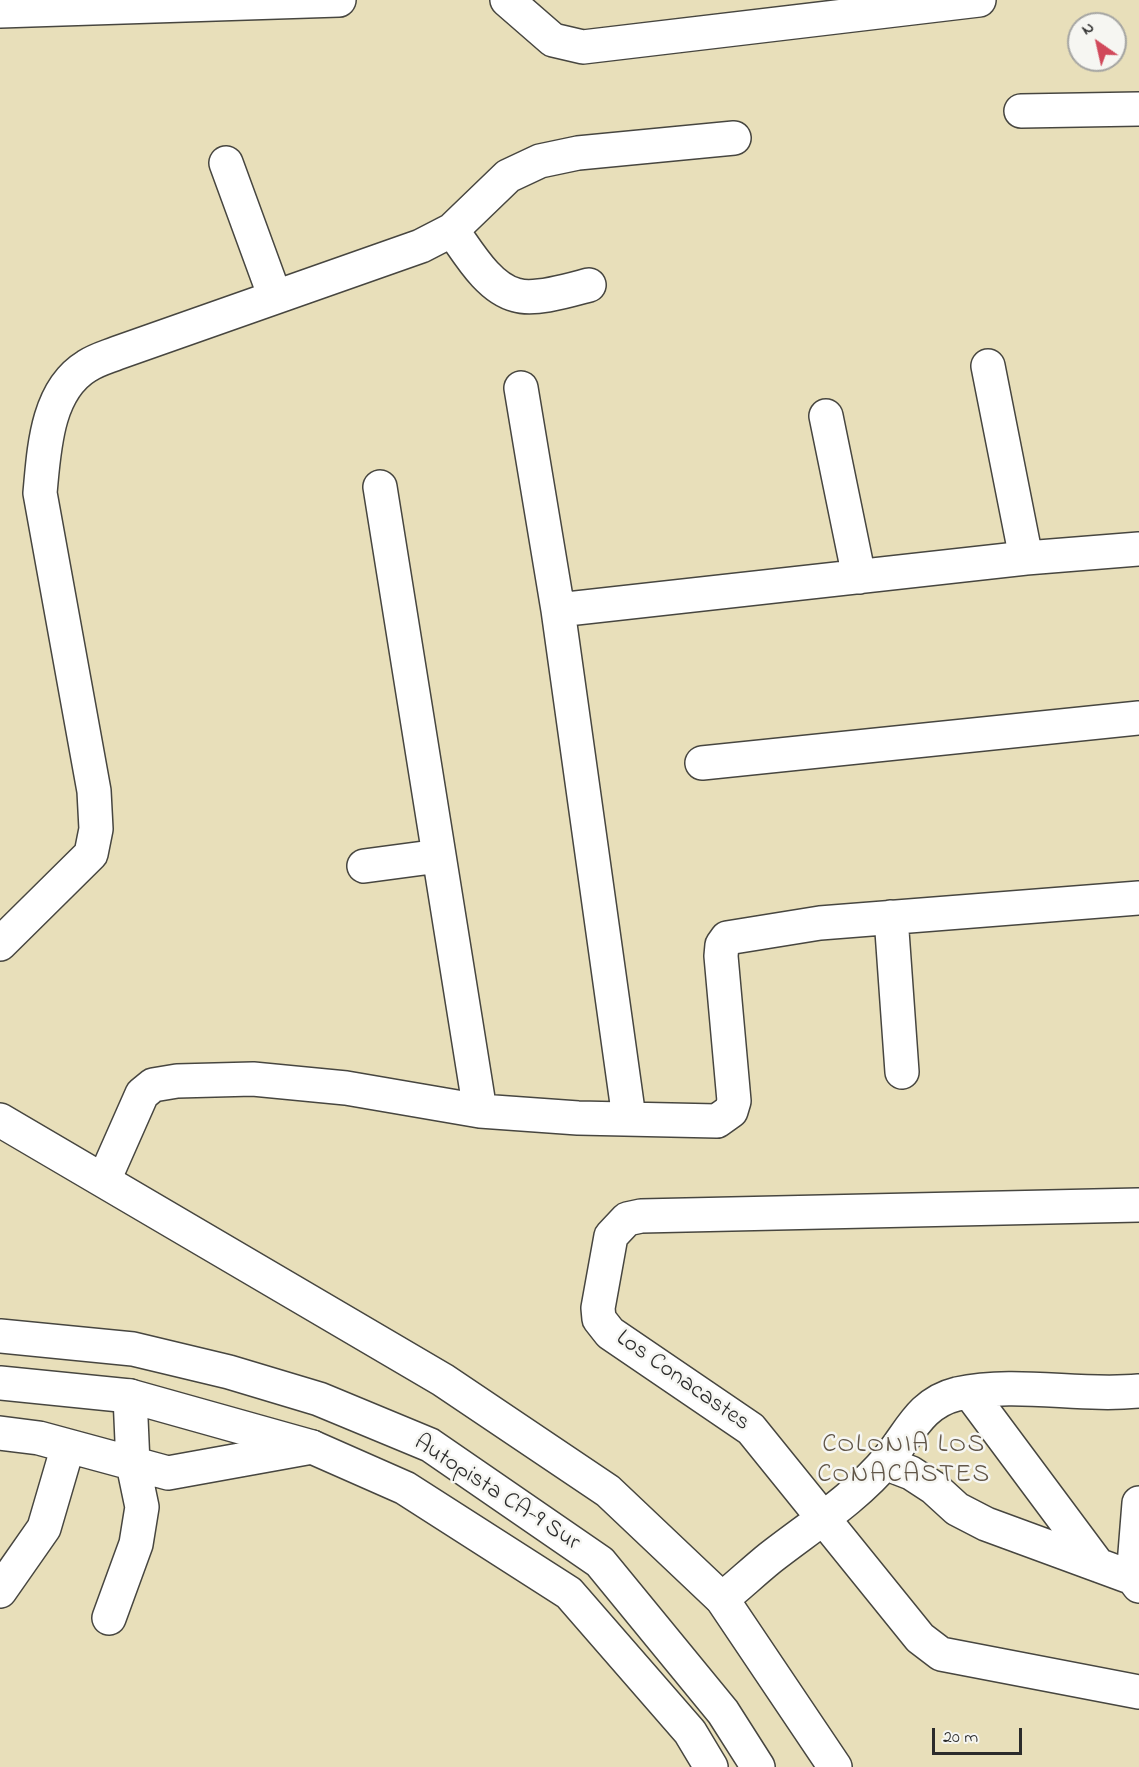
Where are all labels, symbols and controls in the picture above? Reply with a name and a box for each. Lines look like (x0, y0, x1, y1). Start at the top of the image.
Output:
north arrow (1067, 12, 1127, 72)
text: N (1077, 16, 1099, 42)
street label: Los Conacastes (609, 1325, 755, 1439)
street label: Autopista CA-9 Sur (408, 1430, 584, 1558)
district label: COLONIA LOS CONACASTES (817, 1431, 991, 1492)
scale bar (935, 1716, 1025, 1754)
text: 20 m (943, 1725, 978, 1751)

